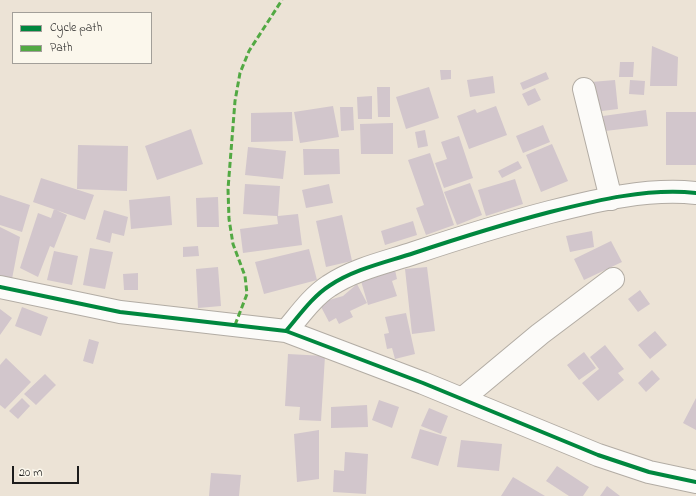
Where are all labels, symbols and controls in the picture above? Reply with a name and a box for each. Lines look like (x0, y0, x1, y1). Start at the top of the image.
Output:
legend (12, 12, 152, 64)
text: Cycle path (50, 19, 102, 37)
text: Path (50, 39, 72, 57)
scale bar (14, 458, 81, 484)
text: 20 m (19, 464, 42, 482)

